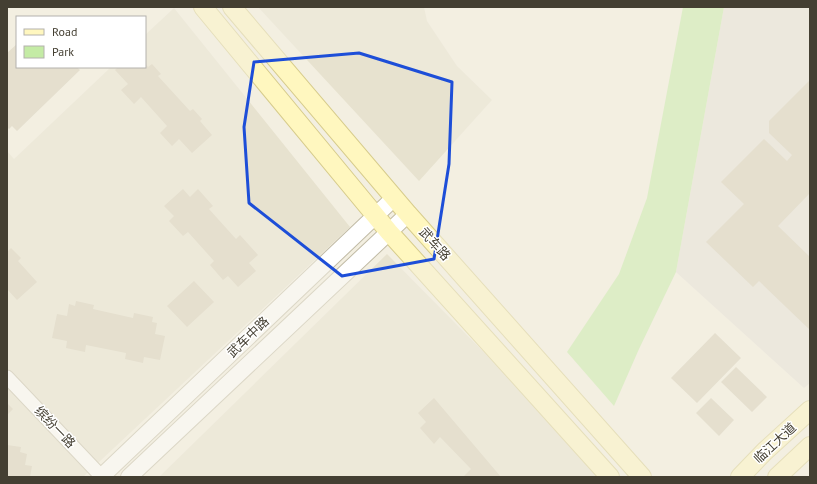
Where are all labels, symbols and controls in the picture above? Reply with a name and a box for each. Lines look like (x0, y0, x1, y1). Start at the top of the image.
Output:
legend (16, 16, 146, 68)
text: Road (52, 24, 77, 39)
text: Park (52, 44, 74, 59)
street label: 武车路 (416, 224, 454, 264)
street label: 武车中路 (223, 313, 273, 361)
street label: 缤纷一路 (31, 402, 79, 452)
street label: 临江大道 (750, 419, 800, 467)

